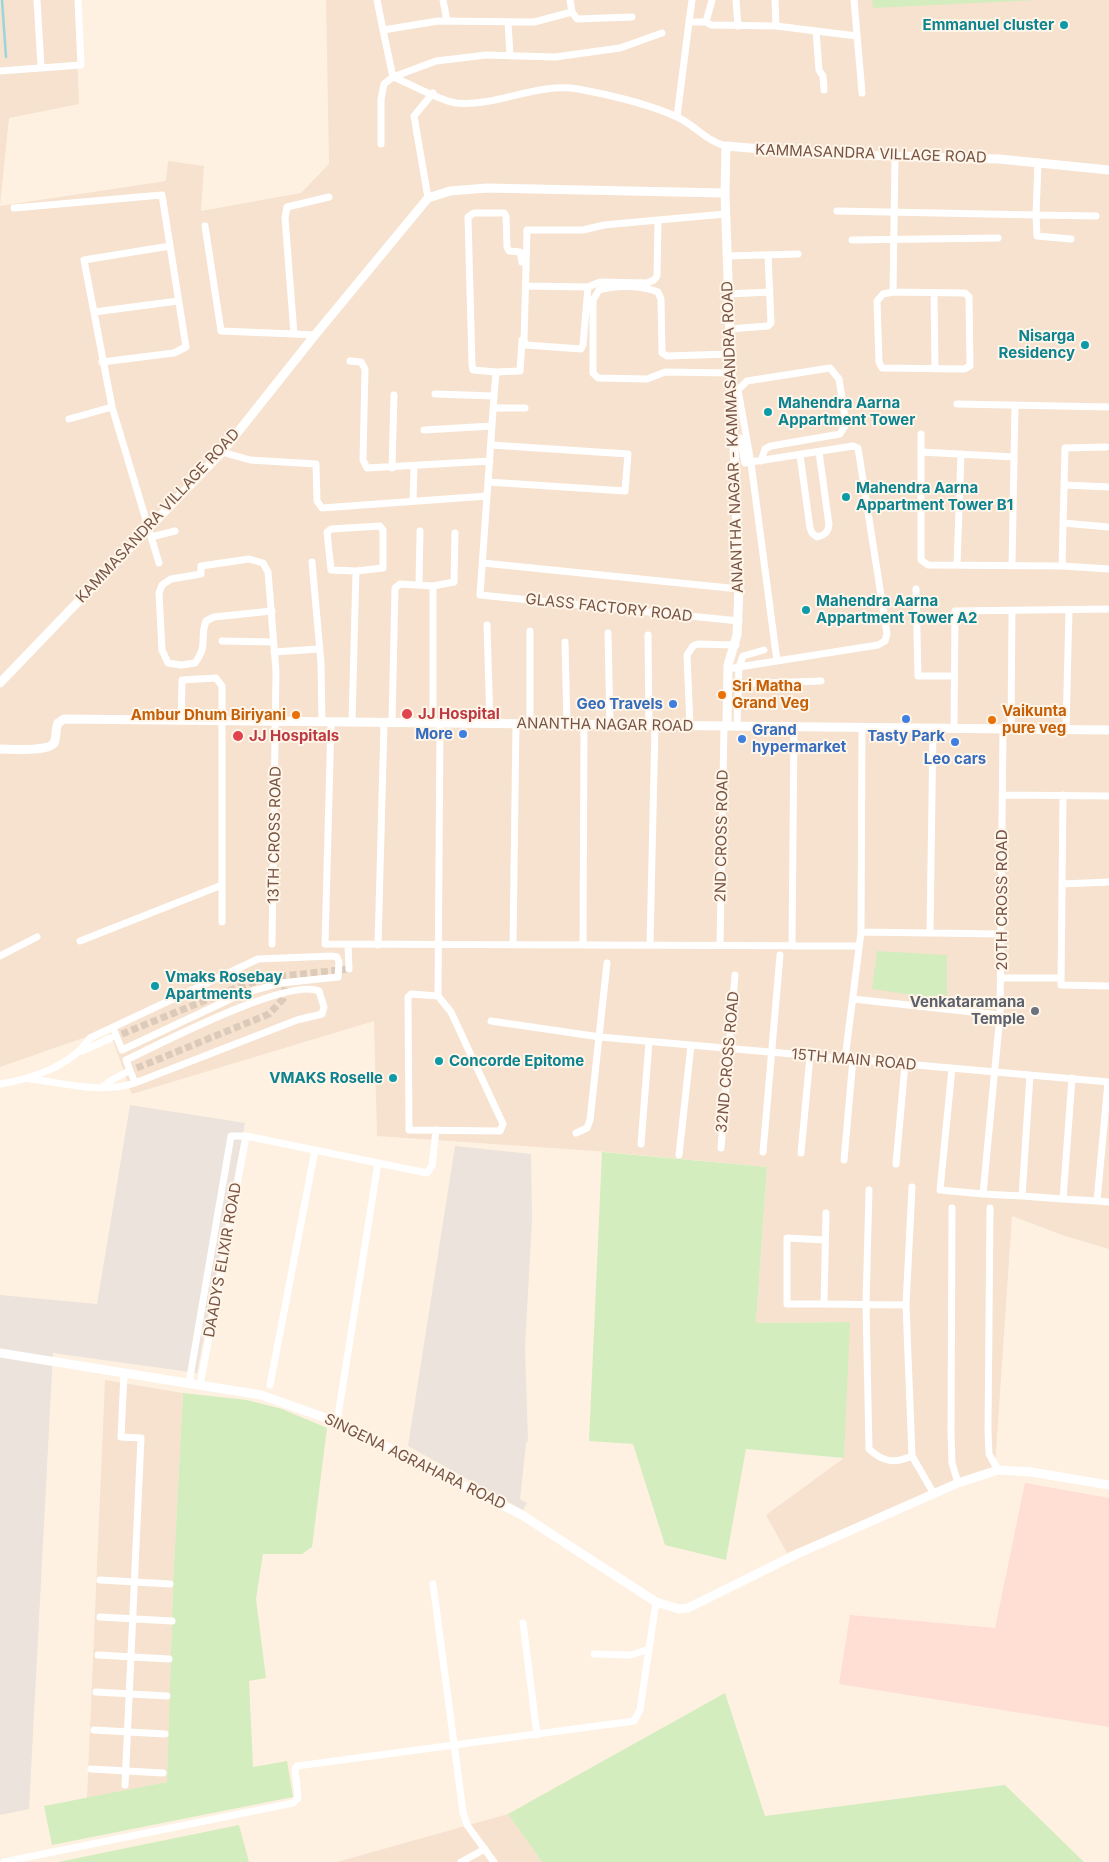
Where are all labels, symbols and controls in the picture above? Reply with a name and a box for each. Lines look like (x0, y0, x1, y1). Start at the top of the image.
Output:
place label: Emmanuel cluster (923, 16, 1054, 34)
marker: Emmanuel cluster (1058, 19, 1070, 31)
street label: KAMMASANDRA VILLAGE ROAD (755, 141, 987, 167)
street label: ANANTHA NAGAR - KAMMASANDRA ROAD (719, 281, 747, 593)
place label: Nisarga Residency (999, 327, 1075, 362)
marker: Nisarga Residency (1079, 339, 1091, 351)
place label: Mahendra Aarna Appartment Tower (778, 394, 915, 429)
marker: Mahendra Aarna Appartment Tower (762, 406, 774, 418)
street label: KAMMASANDRA VILLAGE ROAD (72, 425, 244, 607)
place label: Mahendra Aarna Appartment Tower B1 (856, 479, 1013, 514)
marker: Mahendra Aarna Appartment Tower B1 (840, 491, 852, 503)
street label: GLASS FACTORY ROAD (525, 590, 693, 626)
place label: Mahendra Aarna Appartment Tower A2 (816, 592, 977, 627)
marker: Mahendra Aarna Appartment Tower A2 (800, 604, 812, 616)
place label: Sri Matha Grand Veg (732, 677, 809, 712)
marker: Sri Matha Grand Veg (716, 689, 728, 701)
place label: Geo Travels (576, 695, 663, 713)
marker: Geo Travels (667, 698, 679, 710)
place label: Vaikunta pure veg (1002, 702, 1067, 737)
place label: JJ Hospital (418, 705, 500, 723)
place label: Ambur Dhum Biriyani (131, 706, 286, 724)
marker: JJ Hospital (400, 707, 414, 721)
marker: Ambur Dhum Biriyani (290, 709, 302, 721)
marker: Tasty Park (900, 713, 912, 725)
street label: ANANTHA NAGAR ROAD (517, 714, 693, 736)
marker: Vaikunta pure veg (986, 714, 998, 726)
place label: Grand hypermarket (752, 721, 846, 756)
place label: More (415, 725, 453, 743)
place label: JJ Hospitals (249, 727, 339, 745)
place label: Tasty Park (867, 727, 945, 745)
marker: More (457, 728, 469, 740)
marker: JJ Hospitals (231, 729, 245, 743)
marker: Grand hypermarket (736, 733, 748, 745)
marker: Leo cars (949, 736, 961, 748)
place label: Leo cars (924, 750, 986, 768)
street label: 13TH CROSS ROAD (265, 766, 285, 904)
street label: 2ND CROSS ROAD (712, 769, 732, 903)
street label: 20TH CROSS ROAD (993, 830, 1011, 970)
place label: Vmaks Rosebay Apartments (165, 968, 283, 1003)
marker: Vmaks Rosebay Apartments (149, 980, 161, 992)
street label: 32ND CROSS ROAD (713, 990, 743, 1134)
place label: Venkataramana Temple (910, 993, 1025, 1028)
marker: Venkataramana Temple (1029, 1005, 1041, 1017)
street label: 15TH MAIN ROAD (791, 1046, 917, 1074)
place label: Concorde Epitome (449, 1052, 584, 1070)
marker: Concorde Epitome (433, 1055, 445, 1067)
place label: VMAKS Roselle (269, 1069, 383, 1087)
marker: VMAKS Roselle (387, 1072, 399, 1084)
street label: DAADYS ELIXIR ROAD (201, 1181, 245, 1339)
street label: SINGENA AGRAHARA ROAD (321, 1410, 509, 1514)

